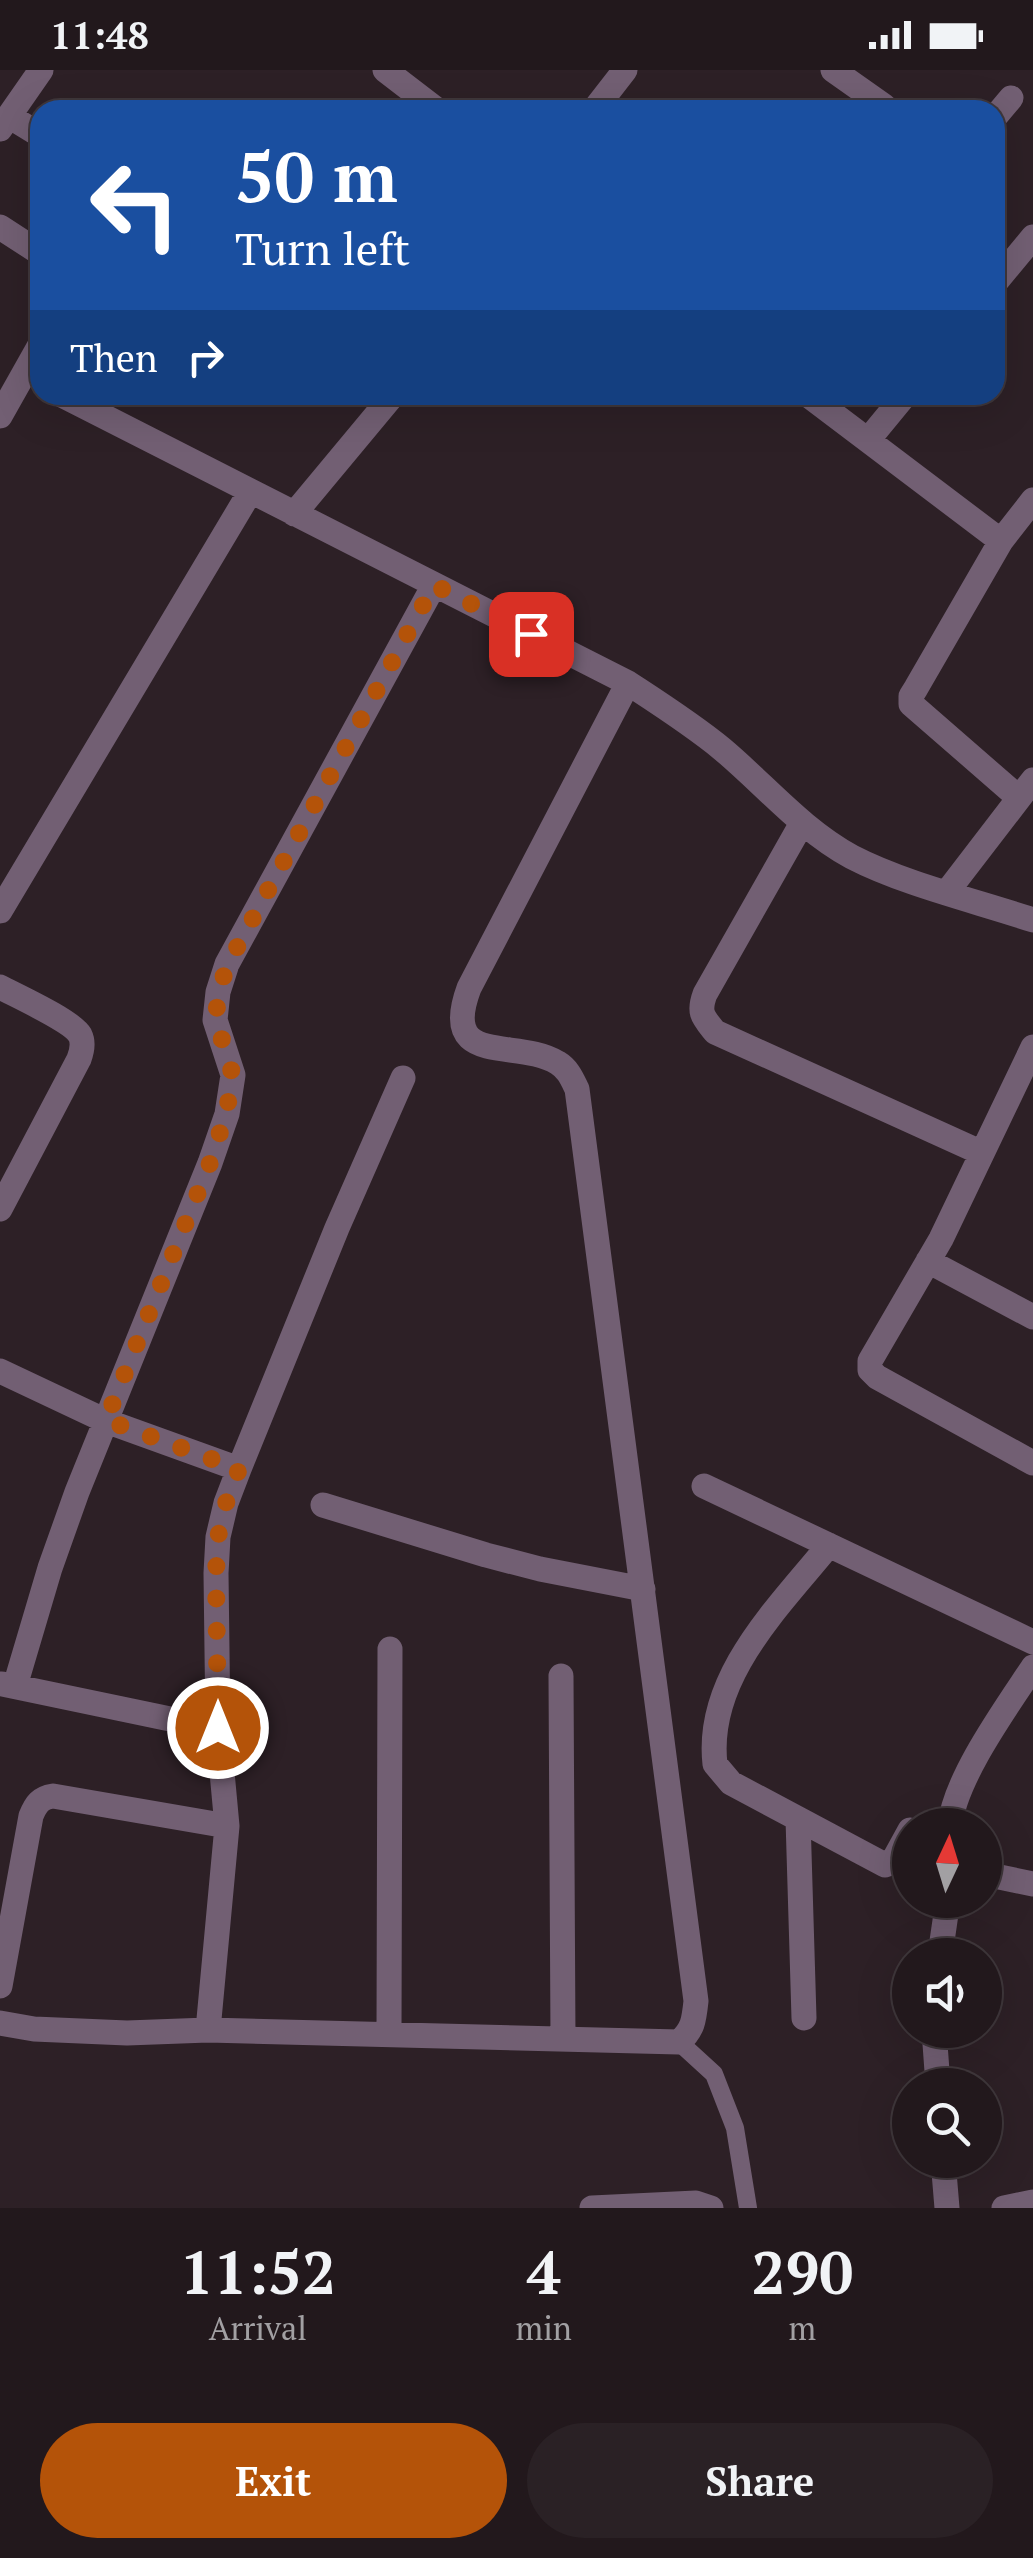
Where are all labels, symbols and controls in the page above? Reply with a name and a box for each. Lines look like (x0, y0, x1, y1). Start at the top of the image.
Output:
text: 11:48 (50, 10, 149, 60)
text: 50 m (235, 129, 398, 222)
icon: left (70, 140, 200, 270)
text: Turn left (235, 218, 410, 278)
icon: right (178, 330, 233, 385)
text: Then (70, 333, 158, 383)
pin (489, 592, 574, 677)
icon: arrive (504, 607, 559, 662)
position arrow (166, 1676, 270, 1780)
north arrow (892, 1808, 1002, 1918)
map controls (892, 1808, 1002, 2178)
button: sound (892, 1938, 1002, 2048)
button: search (892, 2068, 1002, 2178)
text: 11:52 (180, 2232, 336, 2311)
text: 4 (527, 2232, 561, 2311)
text: 290 (752, 2232, 853, 2311)
text: Arrival (209, 2307, 307, 2349)
text: min (516, 2307, 572, 2349)
text: m (789, 2307, 816, 2349)
button: Exit (40, 2423, 507, 2538)
button: Share (527, 2423, 993, 2538)

